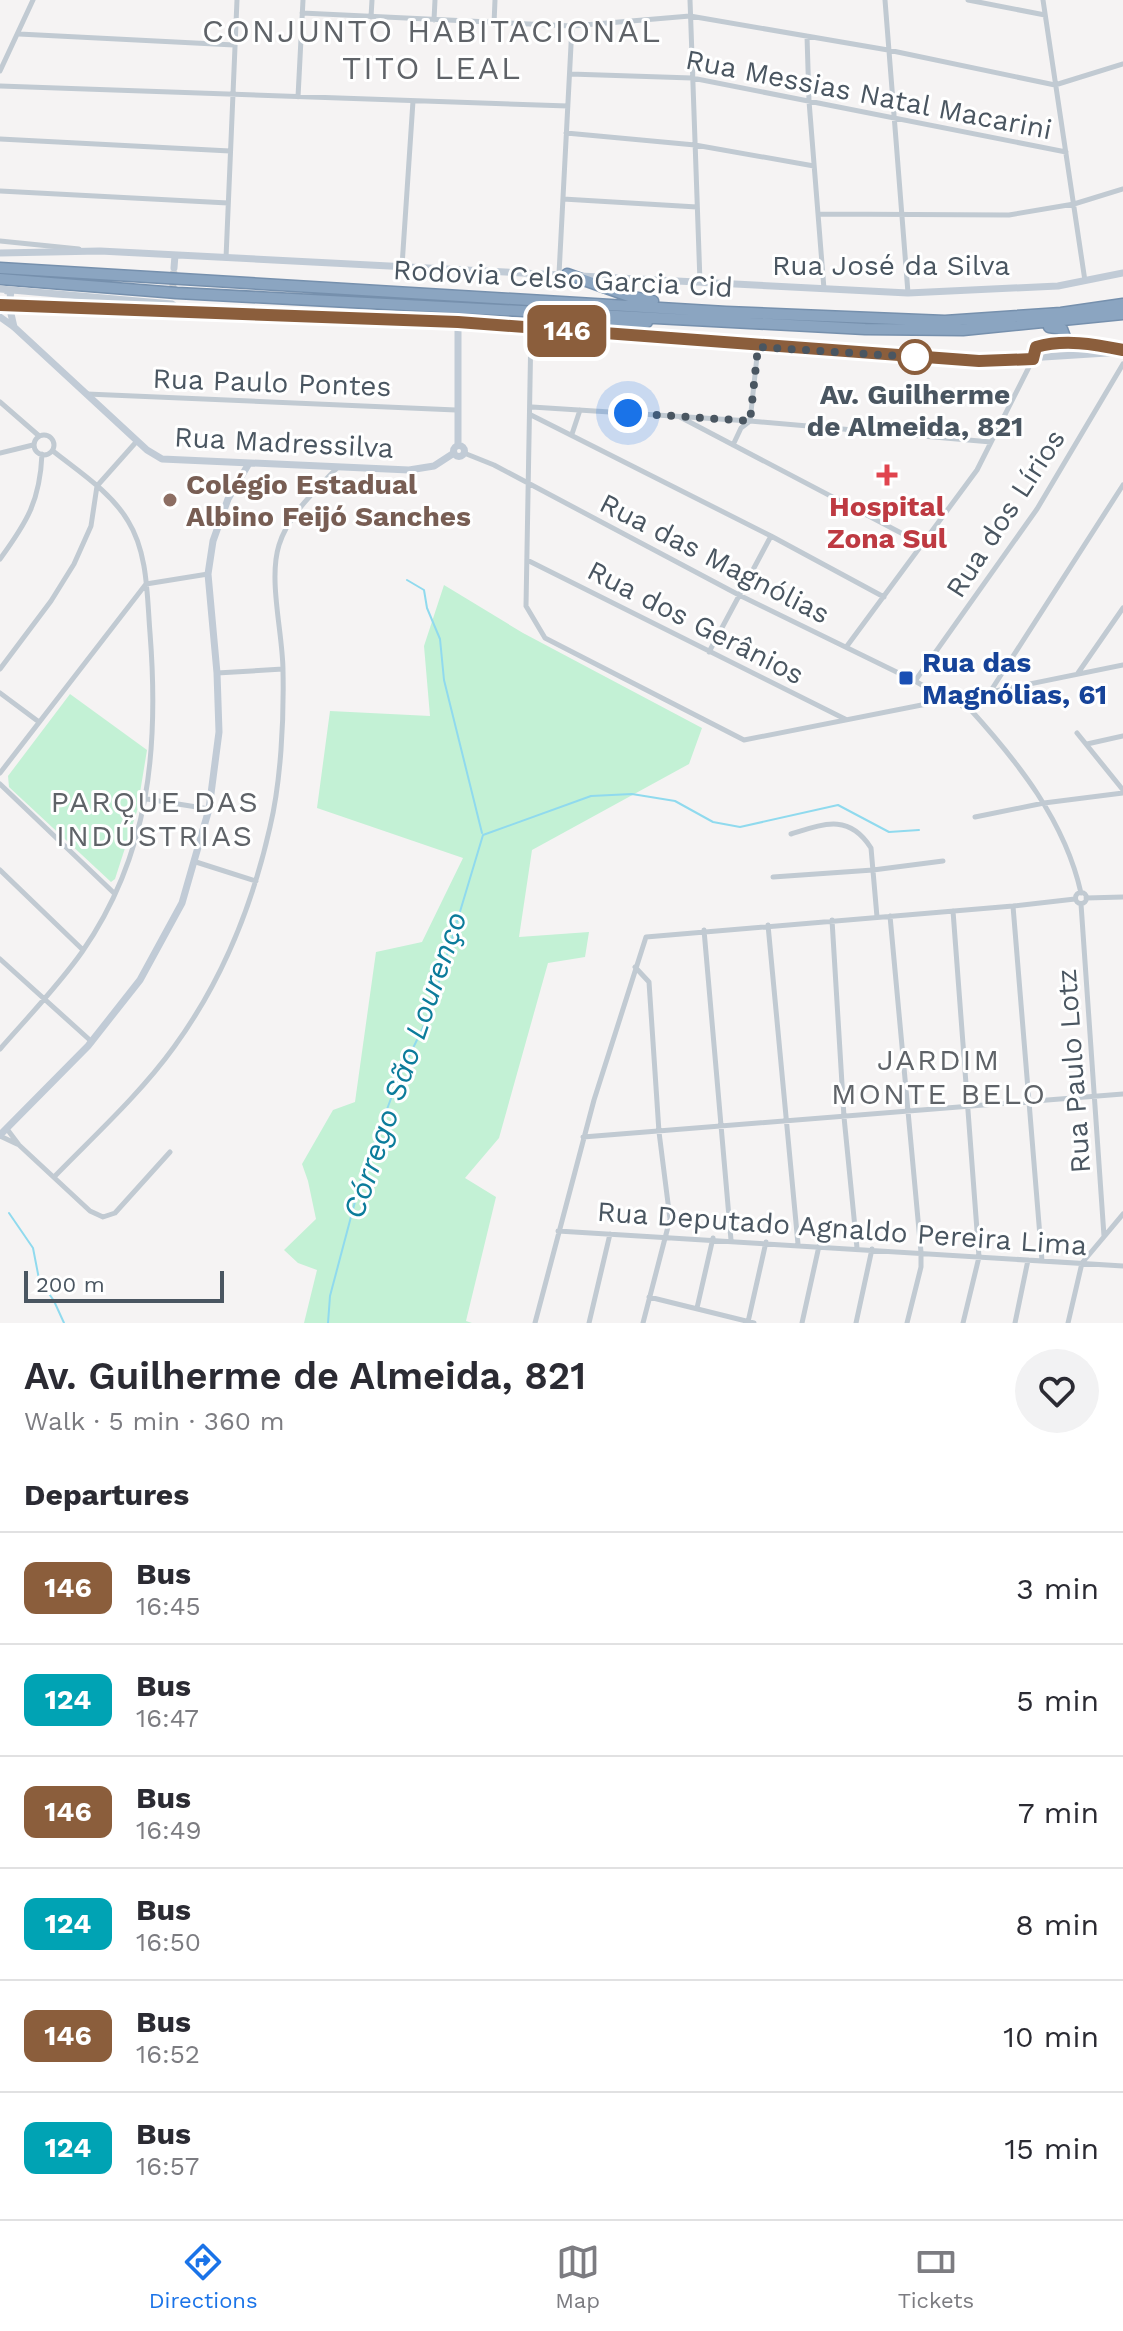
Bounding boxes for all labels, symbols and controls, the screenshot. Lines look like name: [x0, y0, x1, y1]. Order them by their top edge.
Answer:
district label: CONJUNTO HABITACIONAL TITO LEAL: [202, 12, 662, 87]
street label: Rua Messias Natal Macarini: [683, 43, 1055, 146]
street label: Rua José da Silva: [772, 249, 1010, 282]
street label: Rodovia Celso Garcia Cid: [392, 253, 734, 304]
line badge: 146: [521, 305, 613, 357]
text: 146: [543, 314, 591, 347]
marker: Av. Guilherme de Almeida, 821: [898, 340, 932, 374]
street label: Rua Paulo Pontes: [152, 362, 392, 403]
place label: Av. Guilherme de Almeida, 821: [807, 378, 1023, 443]
your location: [608, 393, 648, 433]
street label: Rua Madressilva: [173, 420, 395, 465]
street label: Rua dos Lírios: [939, 423, 1072, 603]
marker: Hospital Zona Sul: [876, 464, 898, 486]
place label: Colégio Estadual Albino Feijó Sanches: [186, 468, 471, 533]
street label: Rua das Magnólias: [594, 486, 835, 631]
place label: Hospital Zona Sul: [827, 490, 948, 555]
marker: Colégio Estadual Albino Feijó Sanches: [161, 491, 179, 509]
street label: Rua dos Gerânios: [582, 554, 810, 691]
place label: Rua das Magnólias, 61: [922, 646, 1107, 711]
marker: Rua das Magnólias, 61: [897, 669, 915, 687]
district label: PARQUE DAS INDÚSTRIAS: [50, 784, 260, 853]
water label: Córrego São Lourenço: [335, 907, 474, 1223]
street label: Rua Paulo Lotz: [1050, 968, 1097, 1174]
district label: JARDIM MONTE BELO: [831, 1042, 1047, 1111]
street label: Rua Deputado Agnaldo Pereira Lima: [596, 1195, 1088, 1262]
scale bar: [24, 1267, 224, 1303]
text: 200 m: [36, 1272, 105, 1297]
button: heart: [1015, 1349, 1099, 1433]
text: Av. Guilherme de Almeida, 821: [24, 1354, 586, 1398]
text: Walk · 5 min · 360 m: [24, 1406, 285, 1436]
text: Departures: [24, 1477, 189, 1512]
text: Bus: [136, 1556, 191, 1591]
text: 146: [44, 1571, 92, 1604]
text: 3 min: [1016, 1571, 1099, 1606]
text: 16:45: [136, 1591, 201, 1621]
text: Bus: [136, 1668, 191, 1703]
text: 124: [45, 1683, 91, 1716]
text: 5 min: [1016, 1683, 1099, 1718]
text: 16:47: [136, 1703, 199, 1733]
text: Bus: [136, 1780, 191, 1815]
text: 146: [44, 1795, 92, 1828]
text: 7 min: [1018, 1795, 1099, 1830]
text: 16:49: [136, 1815, 202, 1845]
text: Bus: [136, 1892, 191, 1927]
text: 124: [45, 1907, 91, 1940]
text: 8 min: [1015, 1907, 1099, 1942]
text: 16:50: [136, 1927, 201, 1957]
text: Bus: [136, 2004, 191, 2039]
text: 146: [44, 2019, 92, 2052]
text: 10 min: [1003, 2019, 1099, 2054]
text: 16:52: [136, 2039, 200, 2069]
text: Bus: [136, 2116, 191, 2151]
text: 124: [45, 2131, 91, 2164]
text: 15 min: [1004, 2131, 1099, 2166]
text: 16:57: [136, 2151, 199, 2181]
tab: Directions: [149, 2240, 258, 2313]
tab: Map: [555, 2240, 600, 2313]
tab: Tickets: [898, 2240, 974, 2313]

